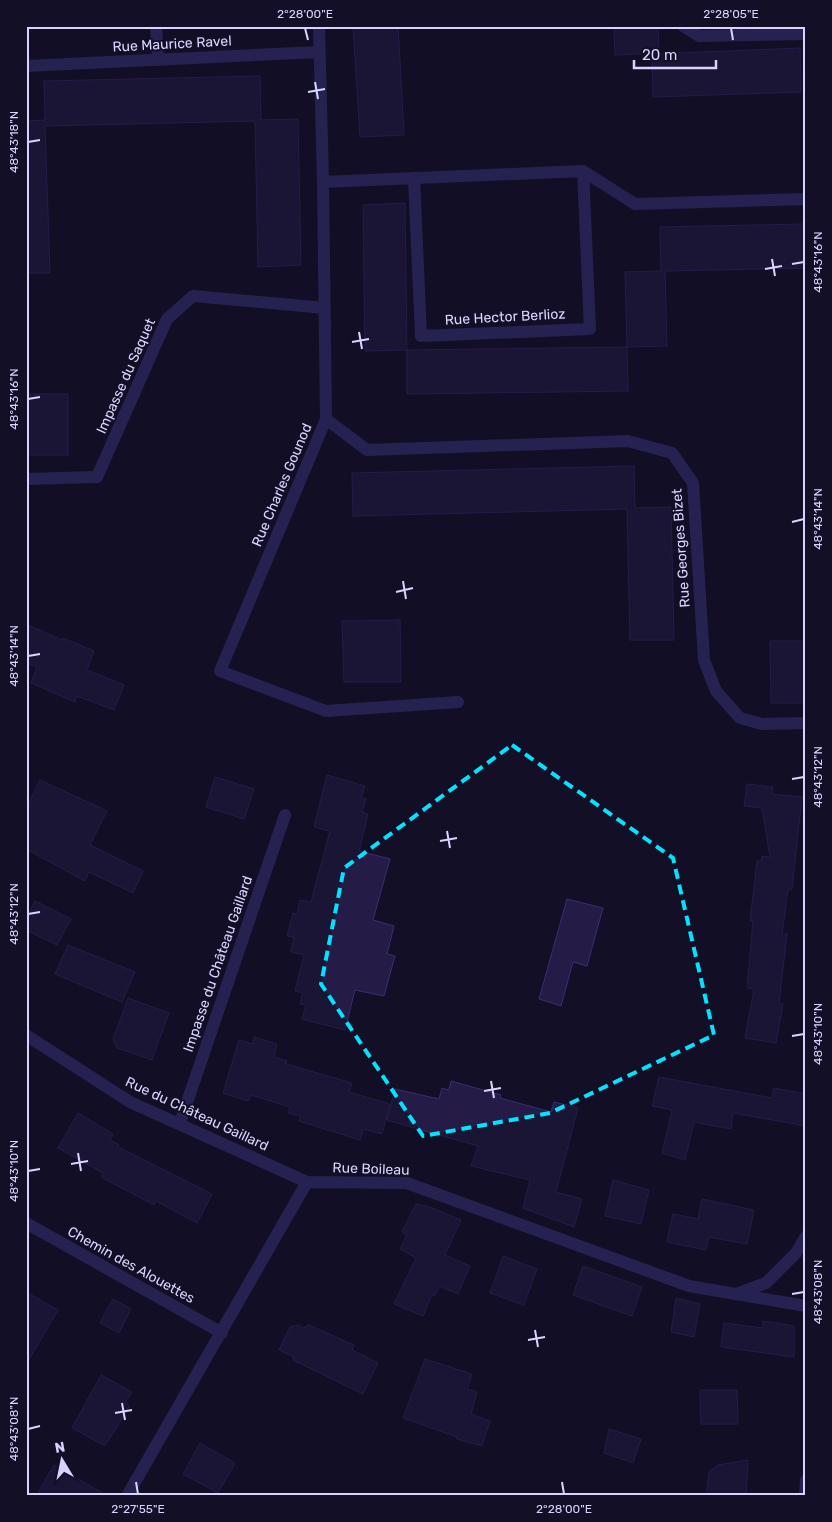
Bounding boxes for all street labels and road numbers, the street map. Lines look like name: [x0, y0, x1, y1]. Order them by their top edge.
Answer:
street label: Rue Maurice Ravel: [112, 32, 232, 56]
street label: Rue Hector Berlioz: [444, 305, 566, 329]
street label: Impasse du Saquet: [93, 315, 159, 436]
street label: Rue Charles Gounod: [248, 421, 316, 549]
street label: Rue Georges Bizet: [668, 487, 694, 608]
street label: Impasse du Château Gaillard: [180, 874, 256, 1054]
street label: Rue du Château Gaillard: [123, 1073, 271, 1155]
street label: Rue Boileau: [332, 1159, 410, 1179]
street label: Chemin des Alouettes: [64, 1223, 198, 1307]

